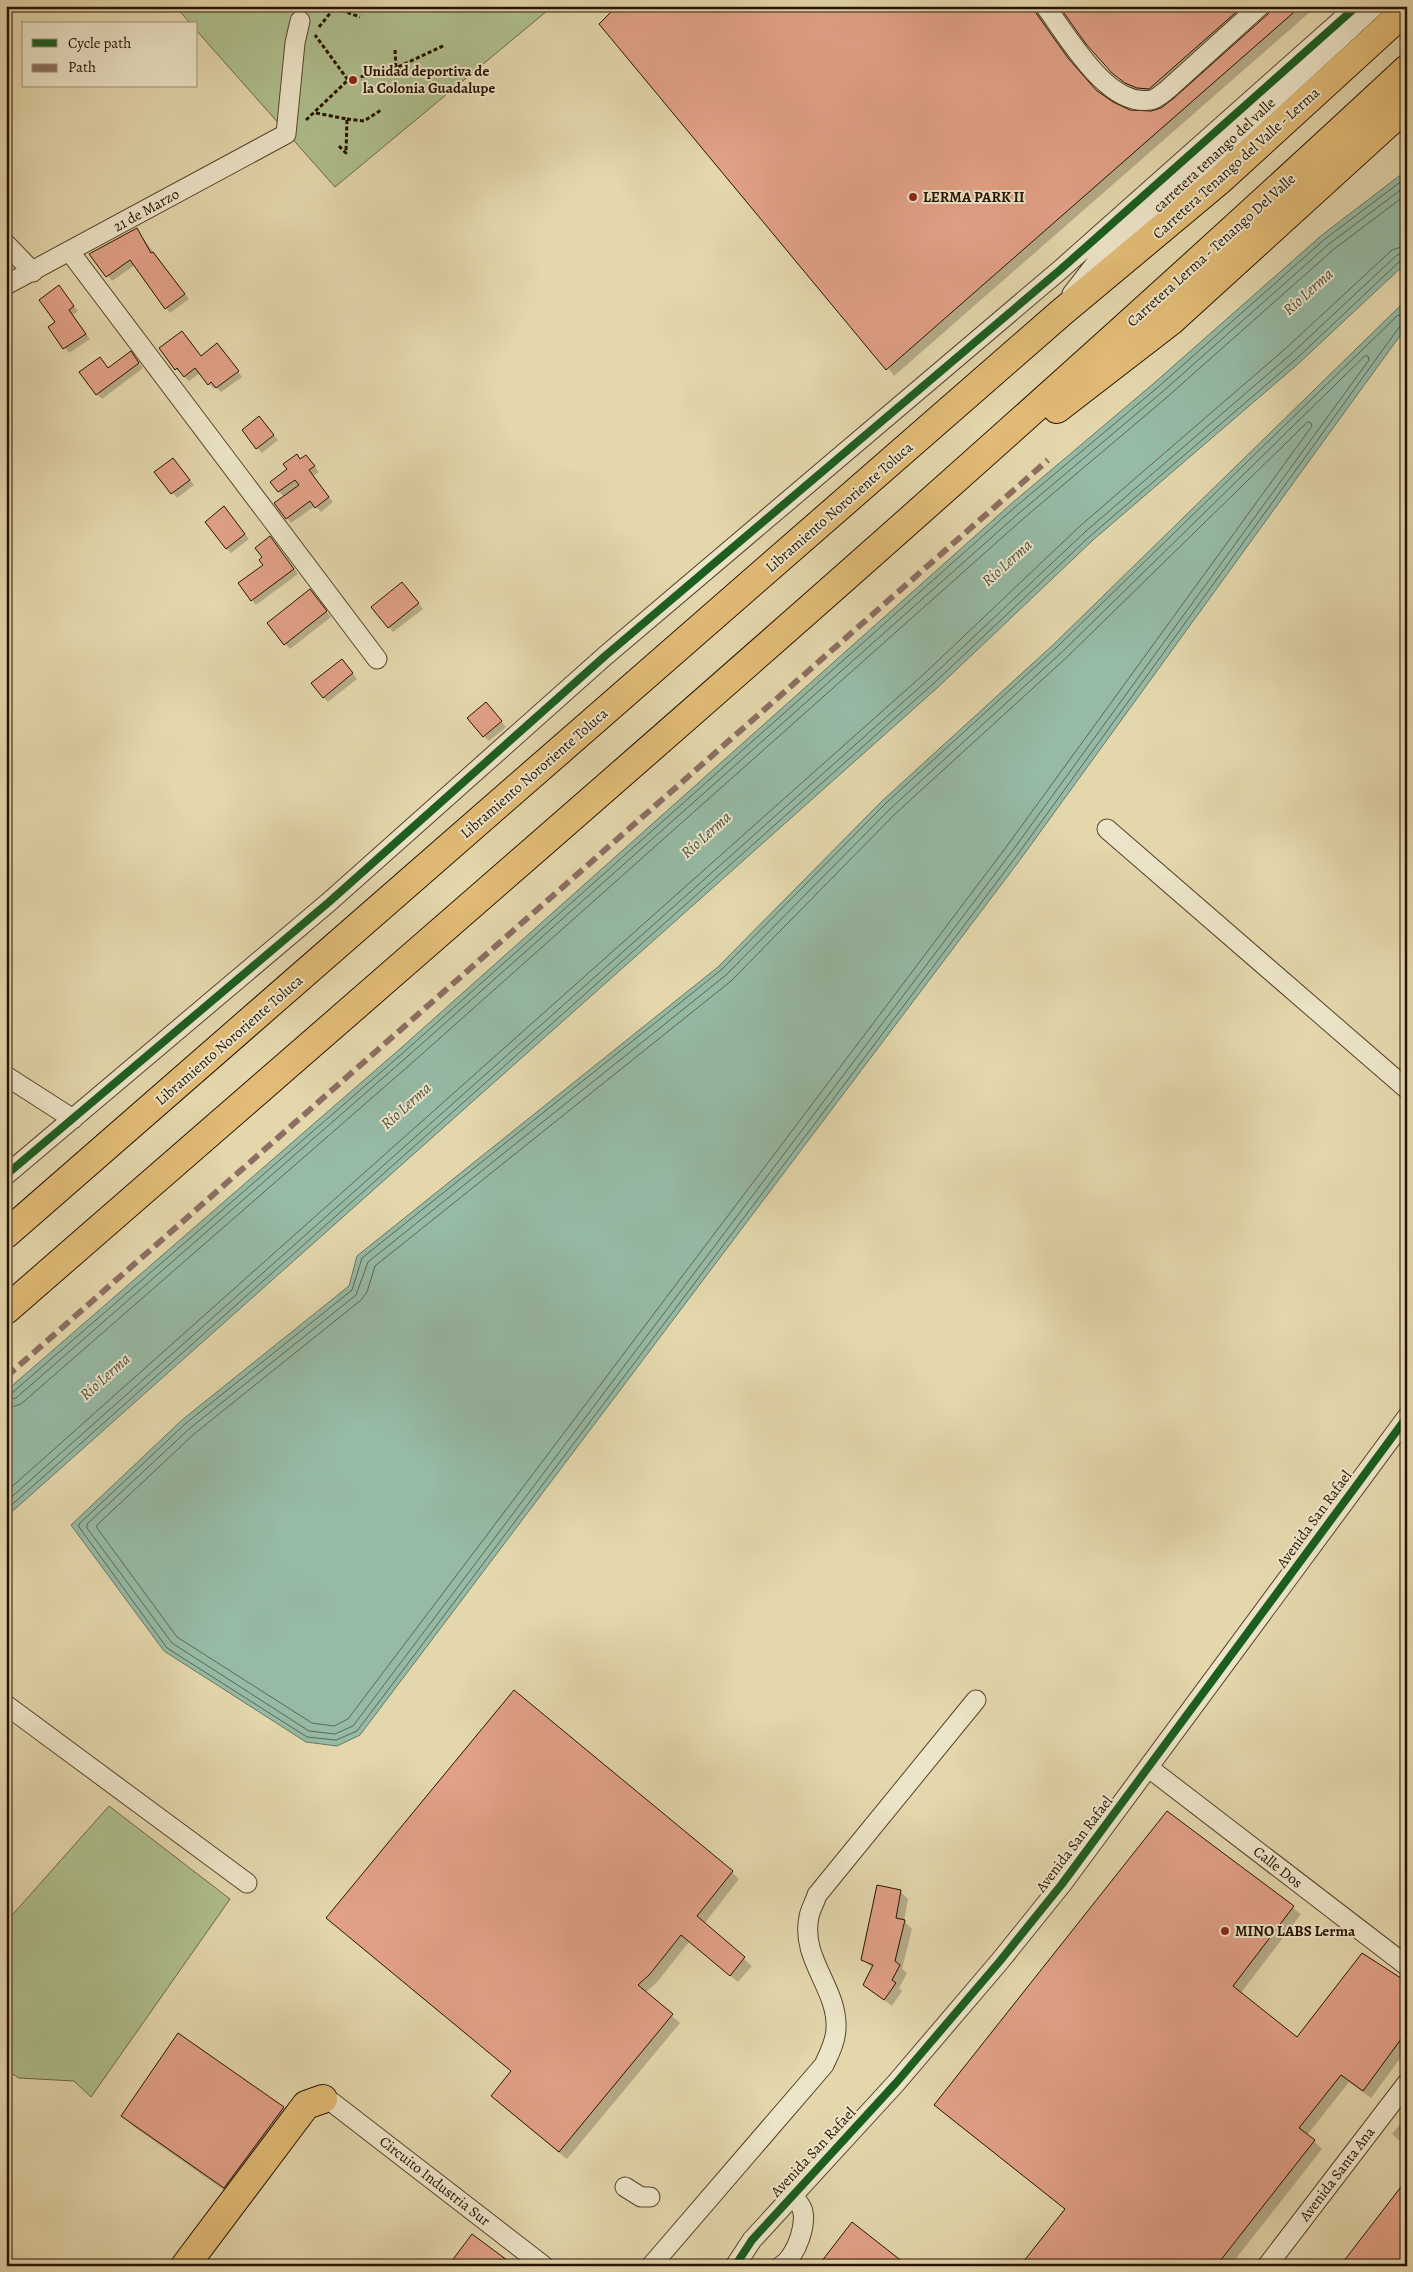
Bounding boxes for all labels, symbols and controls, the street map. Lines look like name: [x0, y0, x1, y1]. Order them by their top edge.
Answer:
legend: [22, 22, 198, 88]
text: Cycle path: [68, 33, 131, 53]
text: Path: [68, 57, 96, 77]
place label: Unidad deportiva de la Colonia Guadalupe: [363, 61, 495, 98]
marker: Unidad deportiva de la Colonia Guadalupe: [347, 74, 359, 86]
street label: Carretera Tenango del Valle - Lerma: [1148, 83, 1324, 243]
street label: carretera tenango del valle: [1149, 93, 1280, 217]
street label: Carretera Lerma - Tenango Del Valle: [1122, 169, 1300, 331]
street label: 21 de Marzo: [109, 184, 183, 236]
place label: LERMA PARK II: [923, 187, 1024, 207]
marker: LERMA PARK II: [907, 191, 919, 203]
water label: Río Lerma: [1278, 263, 1338, 321]
street label: Libramiento Nororiente Toluca: [761, 437, 917, 577]
water label: Río Lerma: [977, 534, 1037, 592]
street label: Libramiento Nororiente Toluca: [456, 703, 612, 843]
water label: Río Lerma: [676, 806, 736, 864]
street label: Libramiento Nororiente Toluca: [151, 970, 307, 1110]
water label: Río Lerma: [376, 1077, 436, 1135]
water label: Río Lerma: [75, 1348, 135, 1406]
street label: Avenida San Rafael: [1271, 1466, 1356, 1573]
street label: Avenida San Rafael: [1031, 1791, 1117, 1897]
street label: Calle Dos: [1249, 1841, 1307, 1893]
place label: MINO LABS Lerma: [1235, 1921, 1356, 1941]
marker: MINO LABS Lerma: [1219, 1925, 1231, 1937]
street label: Avenida San Rafael: [765, 2103, 860, 2202]
street label: Avenida Santa Ana: [1294, 2123, 1379, 2226]
street label: Circuito Industria Sur: [375, 2131, 495, 2231]

